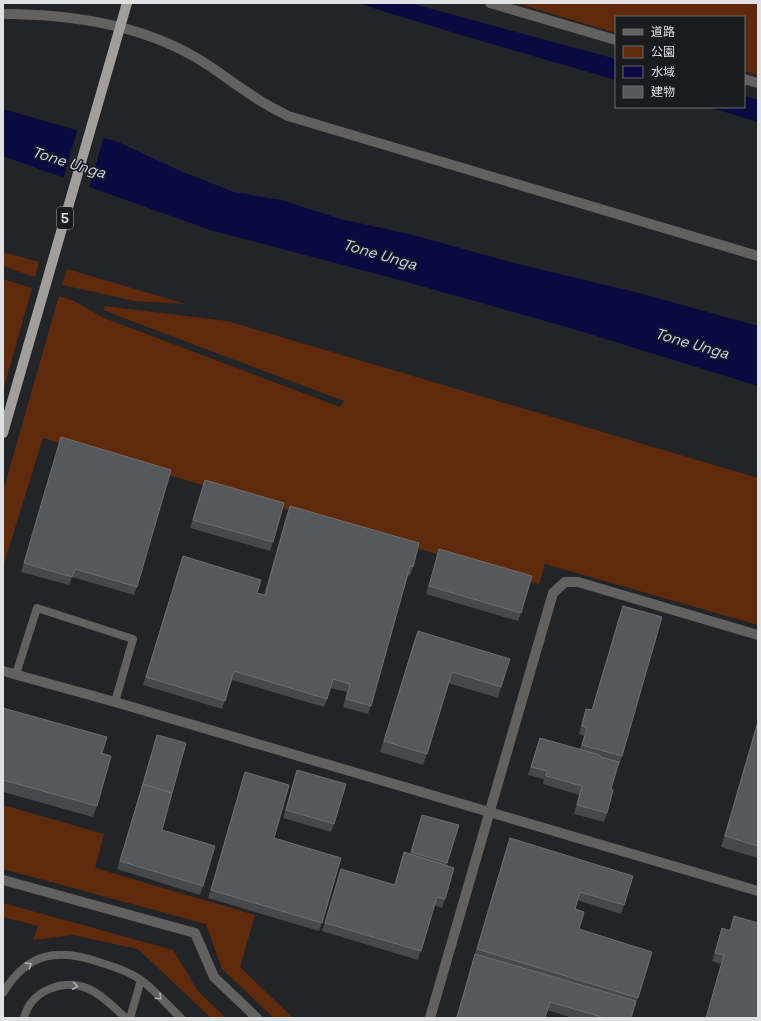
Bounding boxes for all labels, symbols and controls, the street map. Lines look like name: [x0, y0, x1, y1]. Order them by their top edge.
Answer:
legend: [615, 16, 745, 108]
text: 道路: [651, 24, 675, 40]
text: 公園: [651, 44, 675, 60]
text: 水域: [651, 64, 675, 80]
text: 建物: [651, 84, 675, 100]
water label: Tone Unga: [30, 142, 108, 182]
road number: 5: [57, 207, 73, 229]
water label: Tone Unga: [341, 234, 419, 274]
water label: Tone Unga: [653, 323, 731, 363]
one-way arrow: [25, 962, 32, 970]
one-way arrow: [72, 981, 79, 990]
one-way arrow: [154, 992, 162, 1000]

